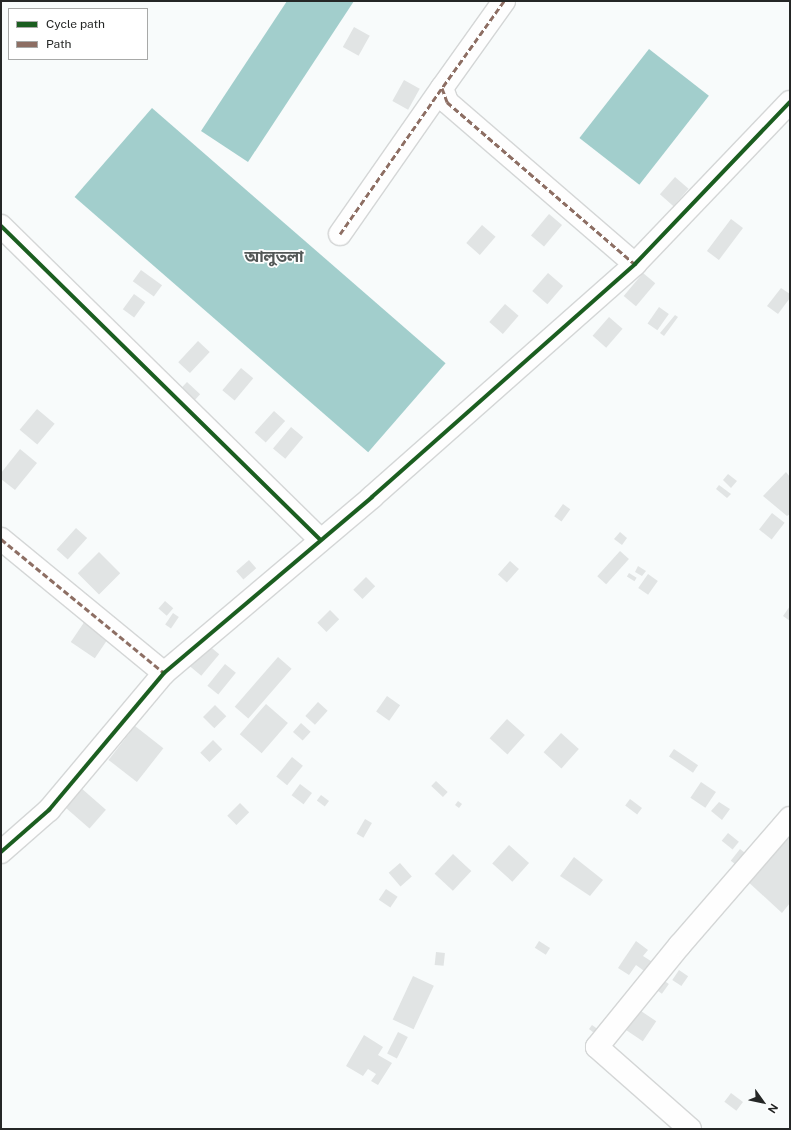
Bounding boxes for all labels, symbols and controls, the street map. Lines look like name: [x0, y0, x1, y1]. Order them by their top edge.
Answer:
legend: [8, 8, 148, 60]
text: Cycle path: [46, 17, 105, 31]
text: Path: [46, 37, 72, 51]
district label: আলুতলা: [244, 247, 304, 267]
north arrow: [743, 1082, 783, 1122]
text: N: [766, 1102, 780, 1115]

